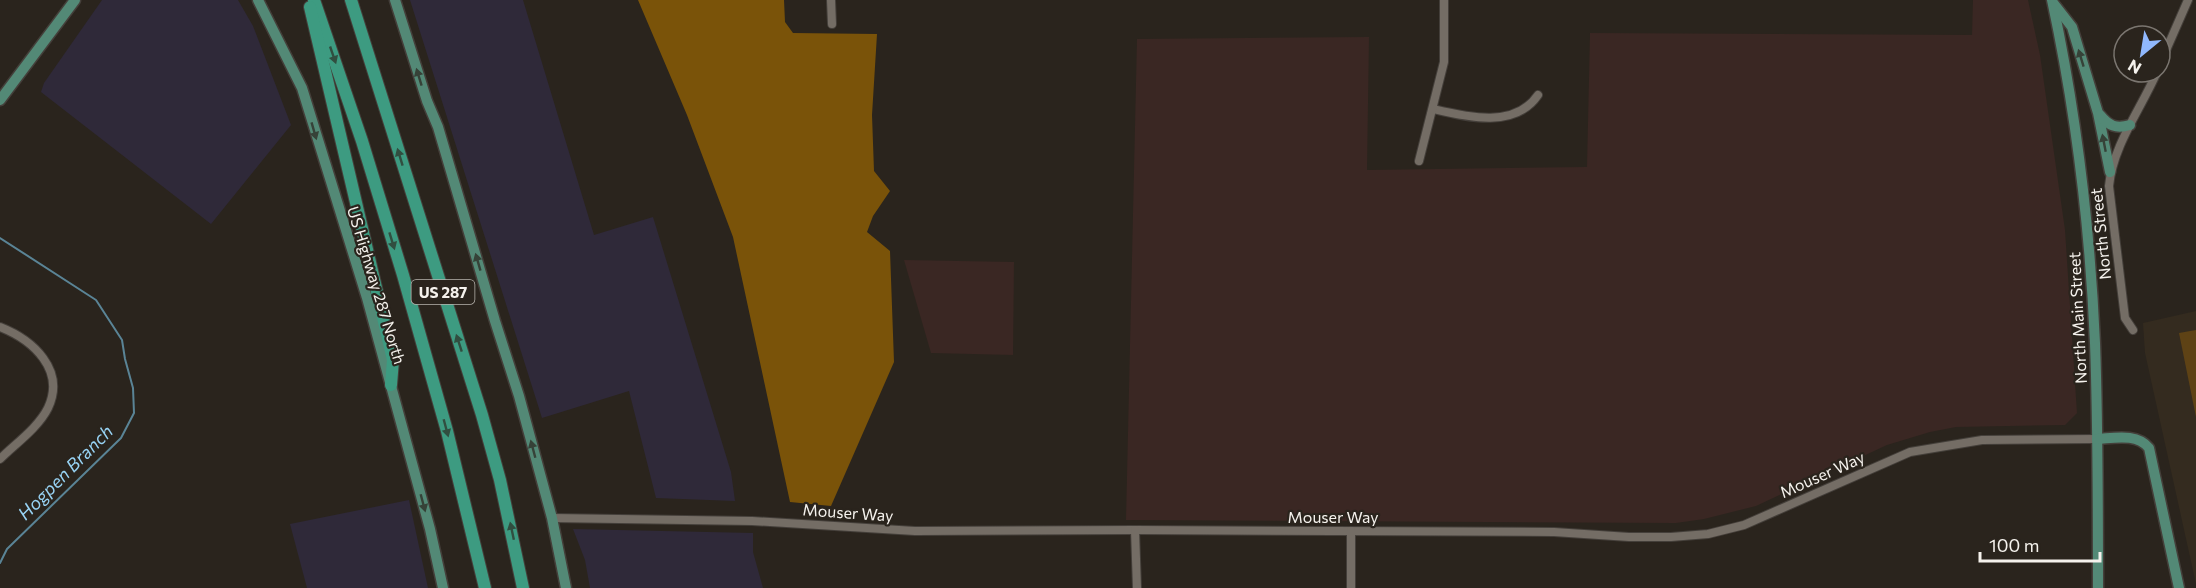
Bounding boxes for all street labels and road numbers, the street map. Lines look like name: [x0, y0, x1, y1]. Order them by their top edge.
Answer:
street label: North Street: [2086, 187, 2114, 281]
street label: US Highway 287 North: [344, 204, 410, 366]
street label: North Main Street: [2064, 251, 2090, 384]
road number: US 287: [412, 280, 474, 304]
street label: Mouser Way: [1777, 447, 1867, 501]
street label: Mouser Way: [802, 499, 894, 525]
street label: Mouser Way: [1288, 507, 1378, 526]

